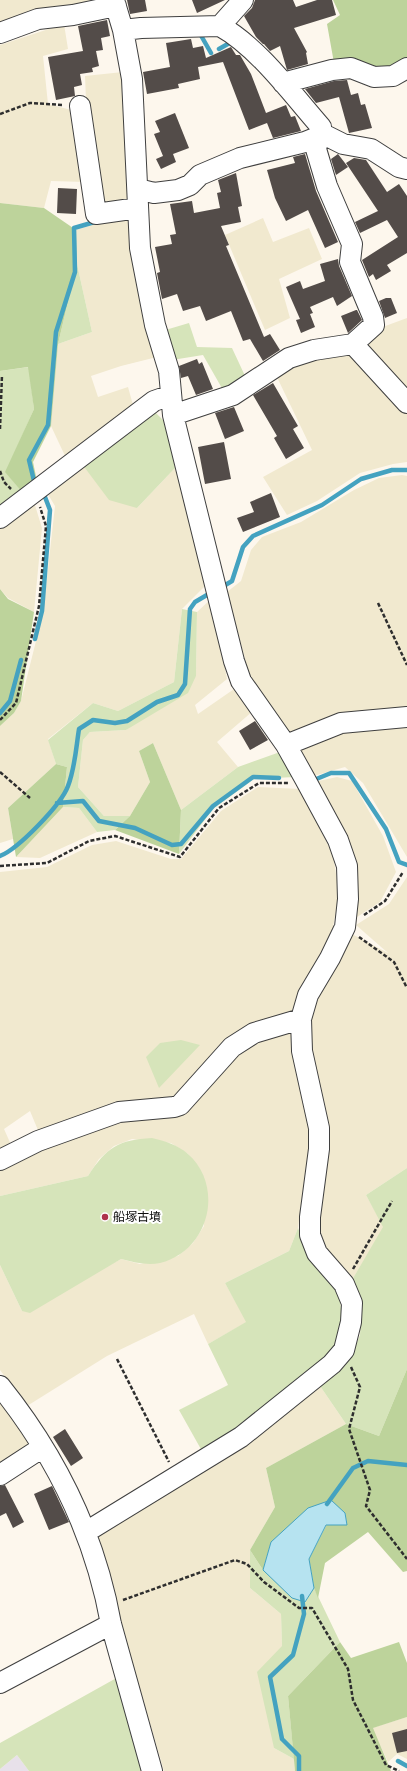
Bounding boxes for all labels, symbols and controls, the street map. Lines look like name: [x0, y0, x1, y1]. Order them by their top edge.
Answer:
place label: 船塚古墳: [113, 1210, 161, 1224]
marker: 船塚古墳: [100, 1212, 110, 1222]

